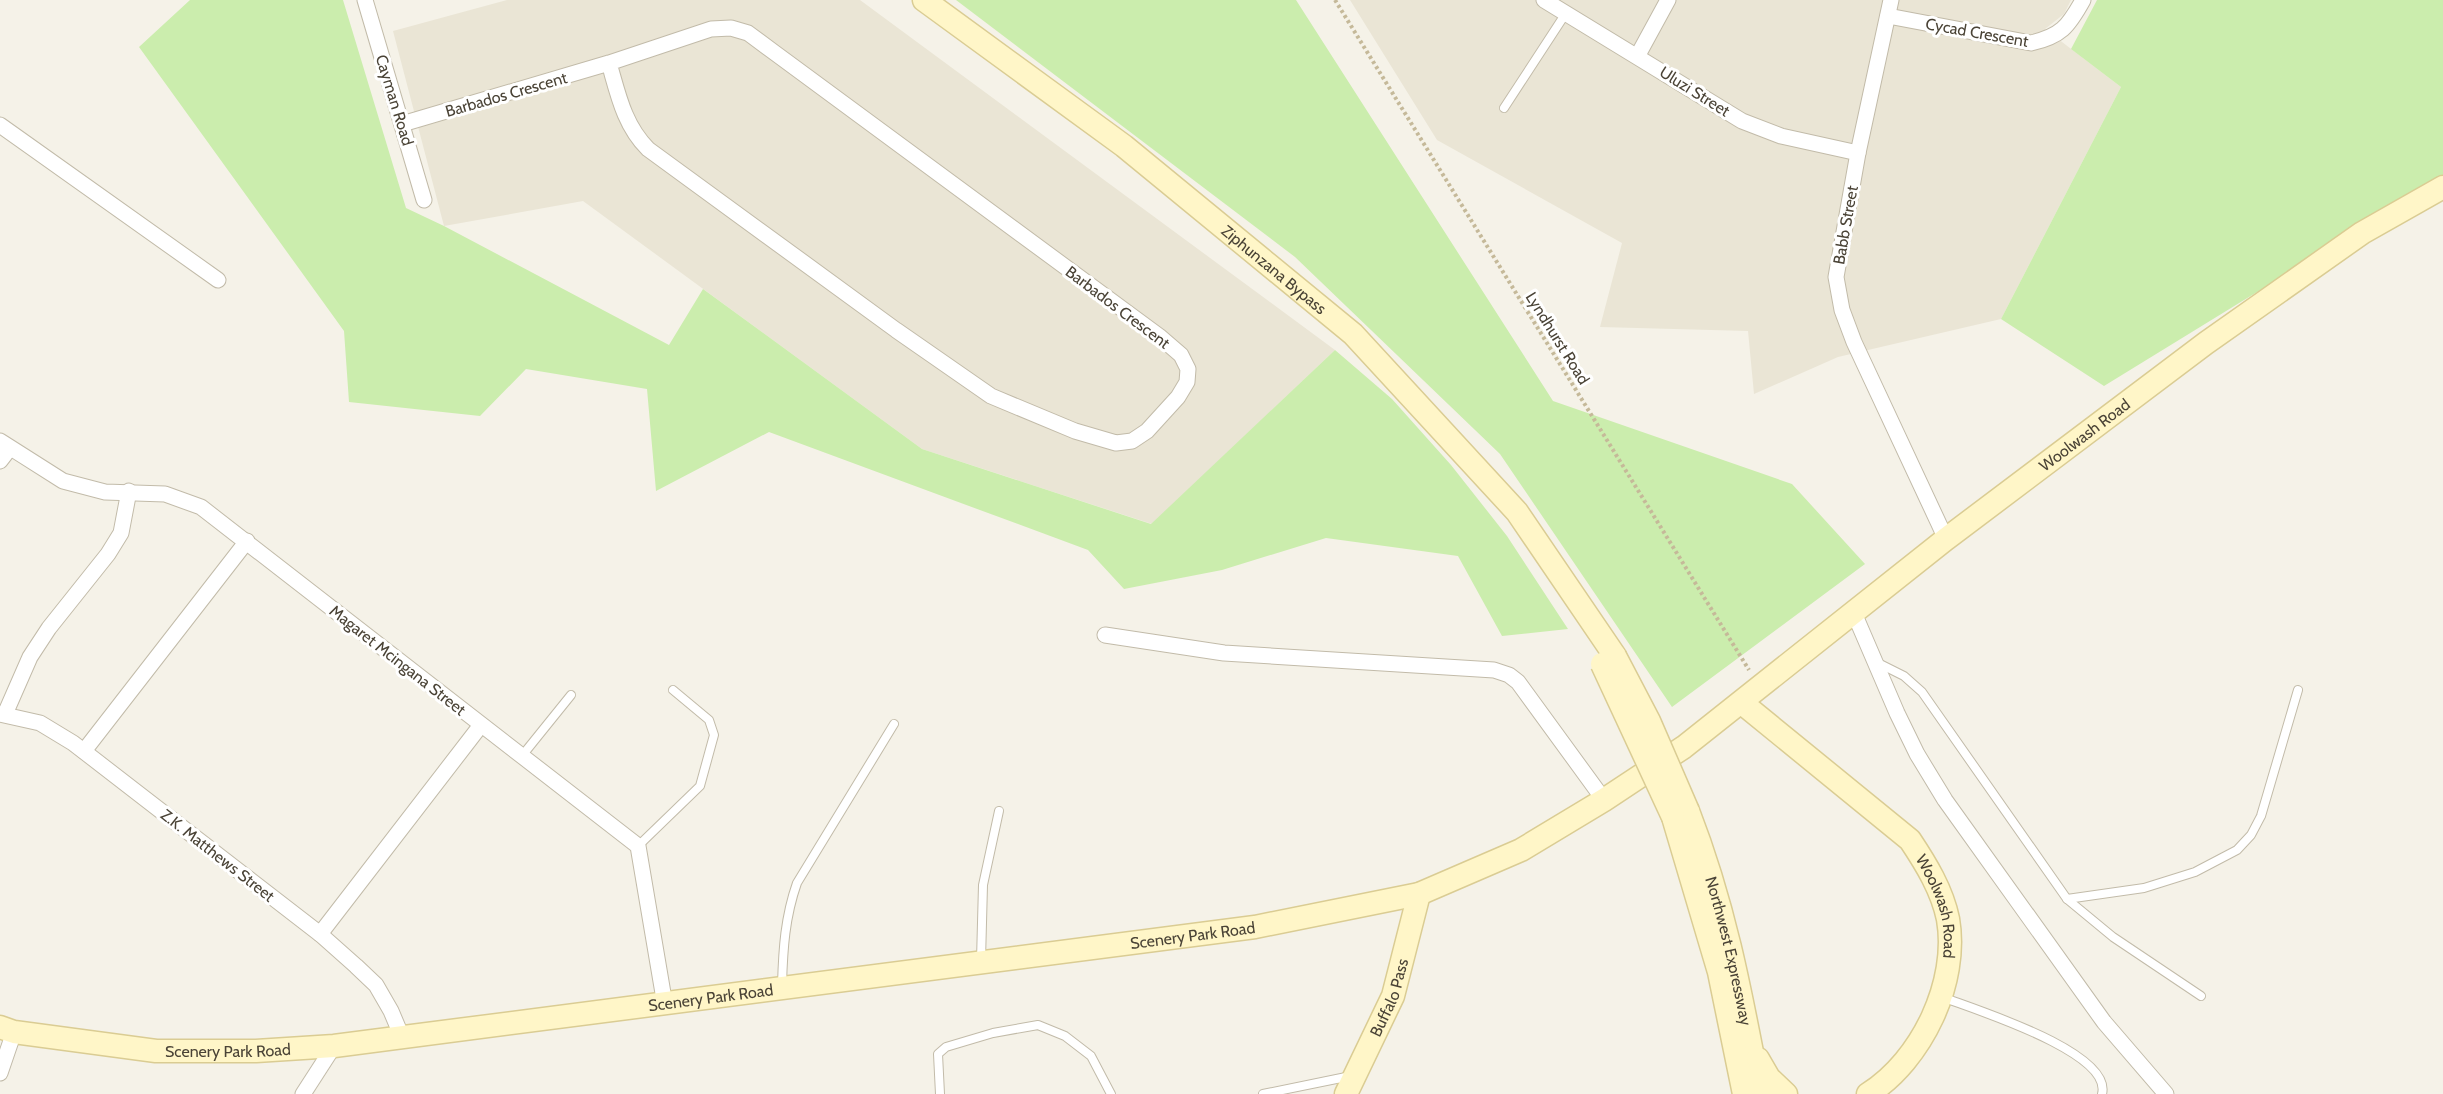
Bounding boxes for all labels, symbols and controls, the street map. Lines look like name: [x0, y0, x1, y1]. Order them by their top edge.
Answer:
street label: Cycad Crescent: [1924, 14, 2030, 51]
street label: Cayman Road: [372, 52, 417, 148]
street label: Uluzi Street: [1656, 62, 1734, 121]
street label: Barbados Crescent: [443, 68, 570, 121]
street label: Babb Street: [1829, 184, 1862, 266]
street label: Ziphunzana Bypass: [1218, 221, 1330, 318]
street label: Barbados Crescent: [1062, 262, 1174, 353]
street label: Lyndhurst Road: [1522, 289, 1593, 388]
street label: Woolwash Road: [2036, 395, 2134, 475]
street label: Magaret Mcingana Street: [326, 601, 470, 720]
street label: Z.K. Matthews Street: [157, 805, 279, 906]
street label: Woolwash Road: [1912, 851, 1959, 959]
street label: Northwest Expressway: [1701, 874, 1756, 1027]
street label: Scenery Park Road: [1129, 918, 1256, 953]
street label: Buffalo Pass: [1366, 956, 1412, 1040]
street label: Scenery Park Road: [647, 980, 774, 1015]
street label: Scenery Park Road: [165, 1040, 291, 1061]

